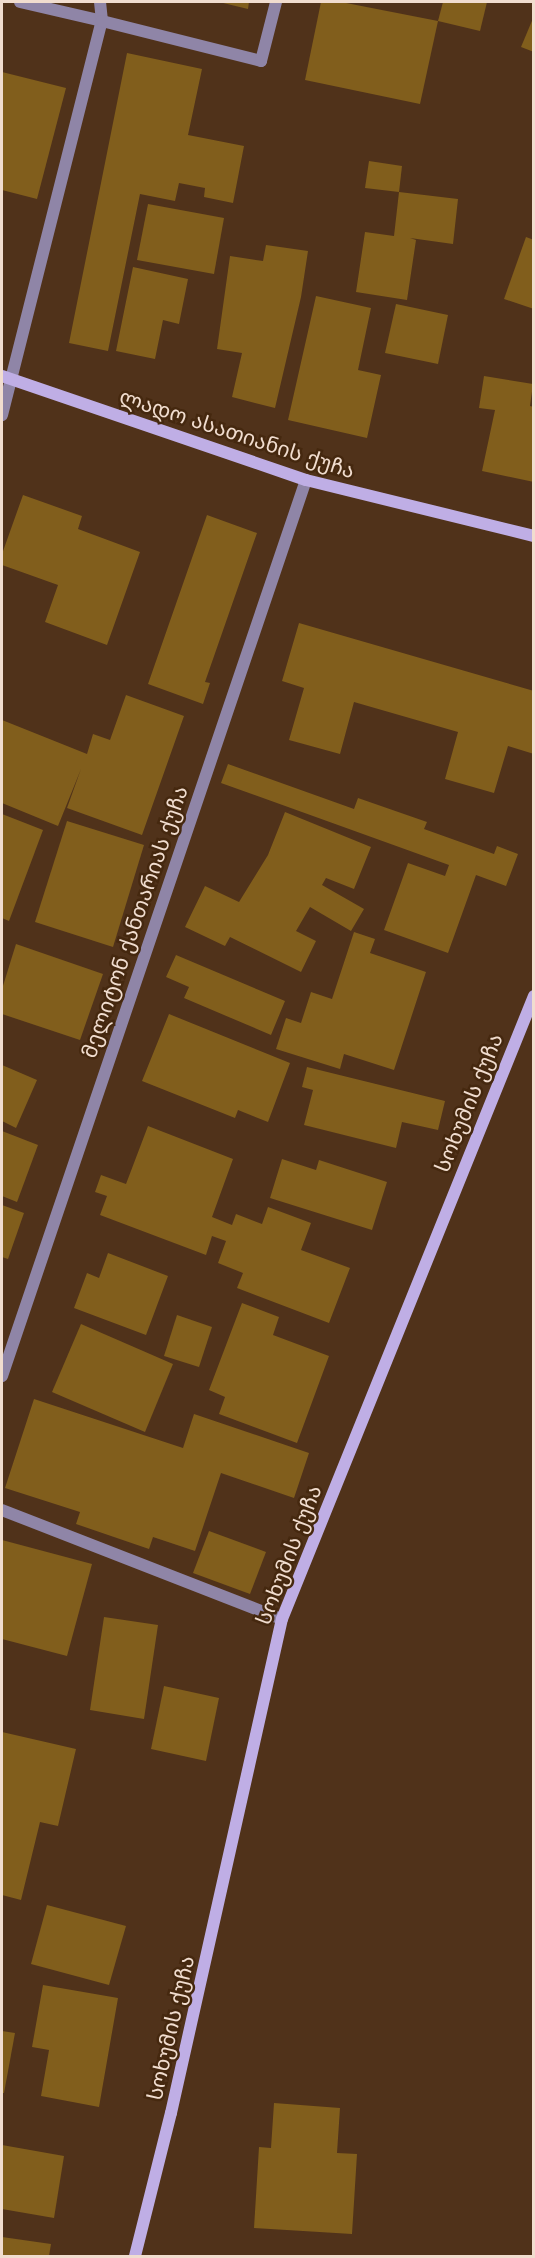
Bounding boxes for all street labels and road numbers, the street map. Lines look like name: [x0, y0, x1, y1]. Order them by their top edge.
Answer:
street label: ლადო ასათიანის ქუჩა: [116, 384, 358, 484]
street label: მელიტონ ქანთარიას ქუჩა: [77, 783, 193, 1061]
street label: სოხუმის ქუჩა: [430, 1030, 508, 1176]
street label: სოხუმის ქუჩა: [251, 1482, 327, 1628]
street label: სოხუმის ქუჩა: [142, 1953, 200, 2103]

